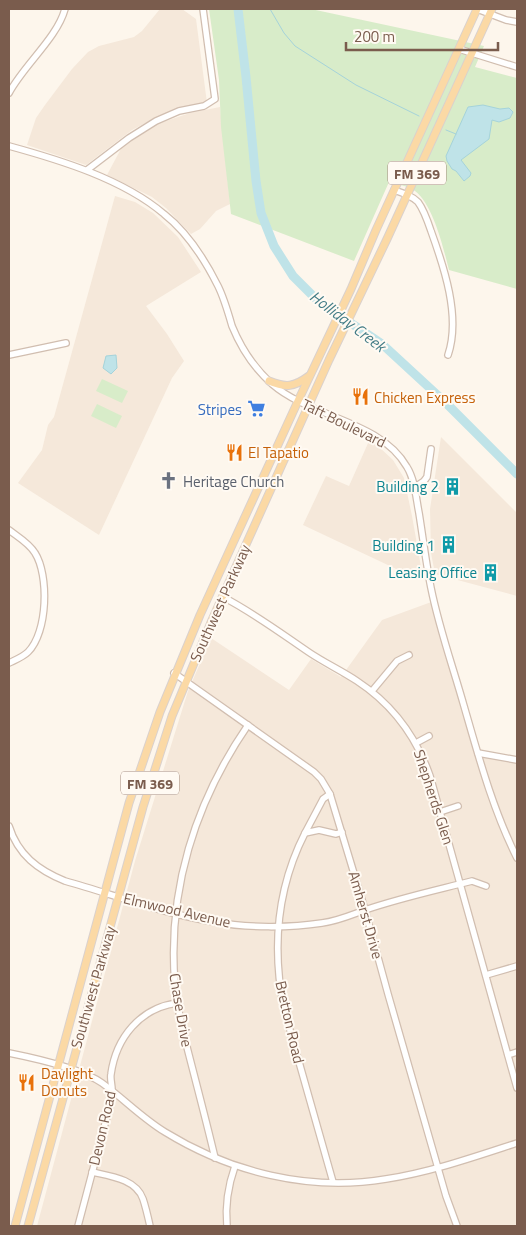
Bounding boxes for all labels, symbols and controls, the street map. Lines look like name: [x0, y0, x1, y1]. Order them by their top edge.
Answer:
scale bar: [346, 20, 498, 52]
text: 200 m: [354, 25, 395, 48]
road number: FM 369: [388, 162, 446, 184]
water label: Holliday Creek: [305, 284, 392, 359]
place label: Chicken Express: [374, 386, 476, 409]
restaurant icon: Chicken Express: [350, 387, 370, 407]
street label: Taft Boulevard: [298, 393, 390, 453]
place label: Stripes: [198, 398, 242, 421]
supermarket icon: Stripes: [246, 399, 266, 419]
place label: El Tapatio: [248, 441, 309, 464]
restaurant icon: El Tapatio: [224, 442, 244, 462]
place label: Heritage Church: [183, 470, 284, 493]
church icon: Heritage Church: [159, 471, 179, 491]
place label: Building 2: [376, 475, 439, 498]
building icon: Building 2: [443, 476, 463, 496]
place label: Building 1: [372, 534, 435, 557]
building icon: Building 1: [439, 535, 459, 555]
street label: Southwest Parkway: [184, 541, 256, 665]
place label: Leasing Office: [388, 561, 477, 584]
building icon: Leasing Office: [481, 562, 501, 582]
street label: Shepherds Glen: [408, 746, 460, 848]
road number: FM 369: [121, 771, 179, 794]
street label: Amherst Drive: [342, 868, 390, 962]
street label: Elmwood Avenue: [121, 886, 233, 934]
street label: Southwest Parkway: [65, 923, 121, 1051]
street label: Chase Drive: [163, 971, 199, 1049]
street label: Bretton Road: [269, 978, 311, 1066]
place label: Daylight Donuts: [41, 1062, 94, 1102]
restaurant icon: Daylight Donuts: [17, 1072, 37, 1092]
street label: Devon Road: [82, 1088, 122, 1168]

